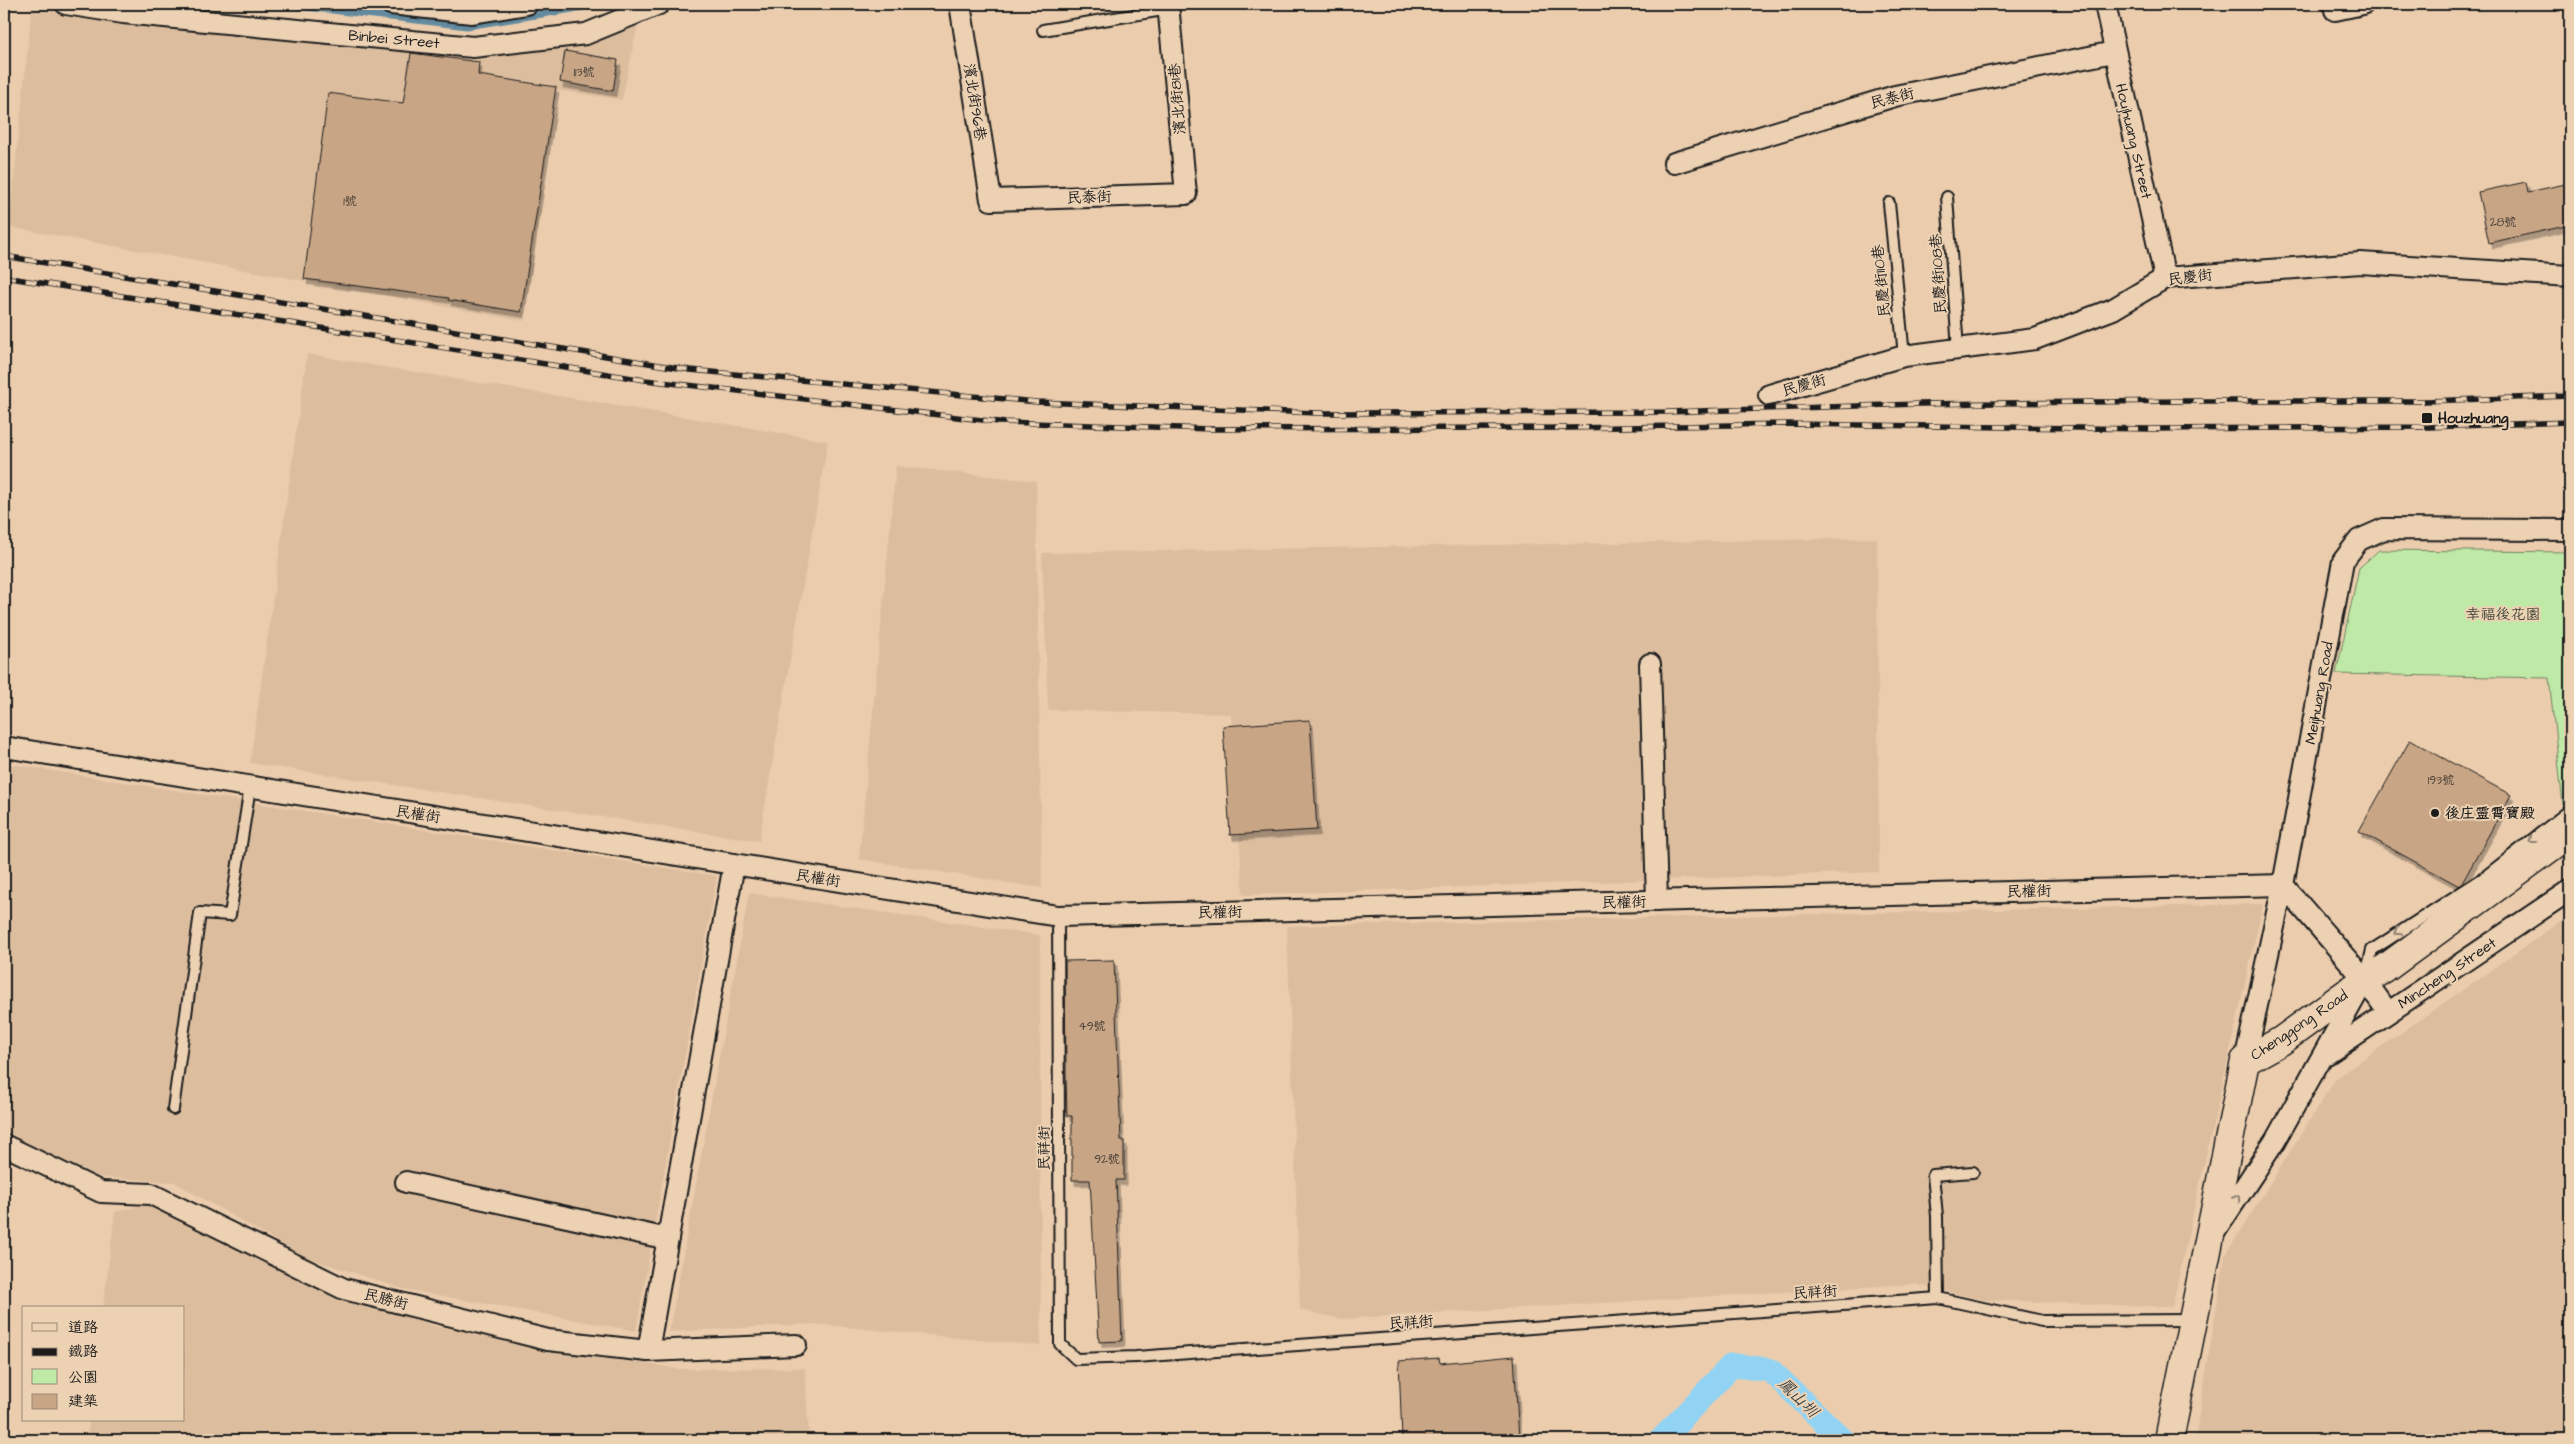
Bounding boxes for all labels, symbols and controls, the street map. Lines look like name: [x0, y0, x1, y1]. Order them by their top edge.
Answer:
street label: Binbei Street: [347, 25, 440, 54]
street label: 濱北街96巷: [958, 62, 991, 142]
street label: 濱北街81巷: [1164, 62, 1191, 136]
house number: 113號: [573, 64, 595, 81]
street label: Houjhuang Street: [2109, 81, 2157, 201]
street label: 民泰街: [1868, 83, 1917, 114]
street label: 民泰街: [1066, 186, 1112, 209]
house number: 1號: [343, 193, 357, 210]
house number: 28號: [2490, 214, 2516, 231]
street label: 民慶街108巷: [1925, 233, 1952, 315]
street label: 民慶街110巷: [1867, 243, 1896, 319]
street label: 民慶街: [2166, 264, 2214, 291]
street label: 民慶街: [1780, 369, 1829, 402]
place label: Houzhuang: [2438, 408, 2509, 431]
marker: Houzhuang: [2420, 411, 2434, 425]
park label: 幸福後花園: [2465, 604, 2541, 625]
street label: Meijhuang Road: [2300, 640, 2340, 746]
house number: 193號: [2428, 772, 2454, 789]
street label: 民權街: [394, 801, 442, 828]
place label: 後庄靈霄寶殿: [2445, 803, 2535, 824]
marker: 後庄靈霄寶殿: [2429, 807, 2441, 819]
one-way arrow: [2528, 834, 2538, 843]
street label: 民權街: [794, 865, 842, 892]
street label: 民權街: [2006, 881, 2052, 902]
street label: 民權街: [1601, 892, 1647, 913]
street label: 民權街: [1197, 902, 1243, 923]
one-way arrow: [2394, 926, 2404, 935]
street label: Mincheng Street: [2394, 933, 2501, 1015]
street label: Chenggong Road: [2246, 985, 2353, 1067]
house number: 49號: [1078, 1018, 1106, 1035]
street label: 民祥街: [1034, 1125, 1055, 1171]
house number: 92號: [1094, 1151, 1120, 1168]
one-way arrow: [2231, 1195, 2240, 1204]
street label: 民祥街: [1792, 1280, 1838, 1305]
street label: 民勝街: [361, 1284, 410, 1315]
legend: [22, 1306, 185, 1422]
street label: 民祥街: [1388, 1310, 1434, 1335]
text: 道路: [68, 1317, 98, 1338]
text: 鐵路: [68, 1341, 98, 1362]
text: 公園: [68, 1367, 98, 1388]
water label: 鳳山圳: [1773, 1372, 1825, 1424]
text: 建築: [68, 1391, 98, 1412]

